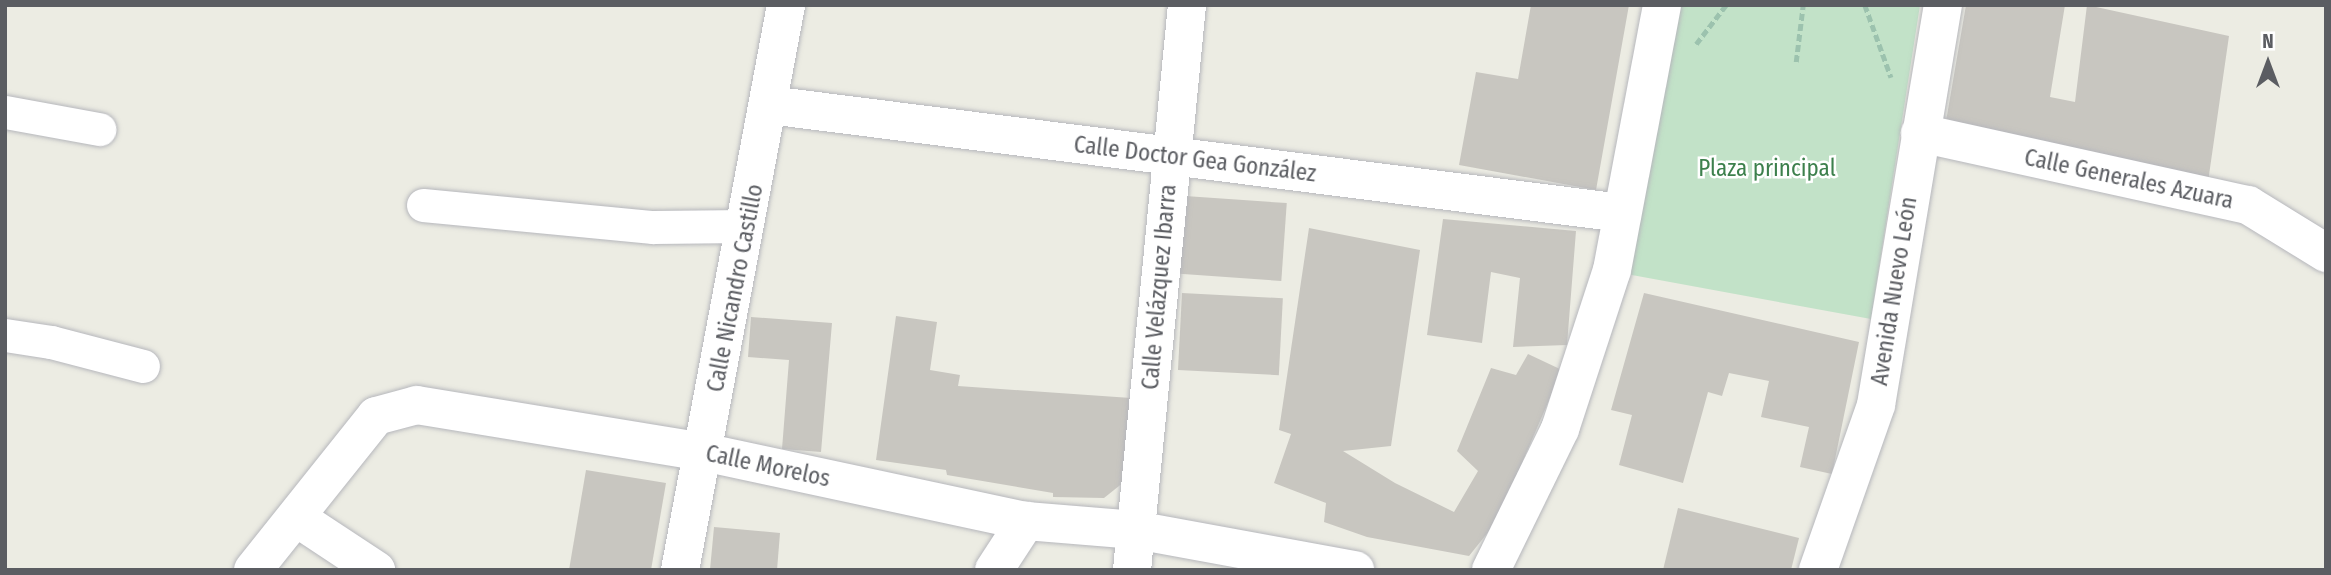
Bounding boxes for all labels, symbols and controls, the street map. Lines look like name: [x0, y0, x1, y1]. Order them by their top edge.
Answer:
north arrow: [2233, 28, 2303, 98]
text: N: [2262, 30, 2274, 53]
street label: Calle Doctor Gea González: [1072, 130, 1318, 188]
street label: Calle Generales Azuara: [2022, 143, 2236, 215]
park label: Plaza principal: [1698, 154, 1836, 182]
street label: Calle Nicandro Castillo: [701, 182, 769, 394]
street label: Calle Velázquez Ibarra: [1136, 183, 1182, 391]
street label: Avenida Nuevo León: [1865, 195, 1923, 387]
street label: Calle Morelos: [703, 439, 833, 493]

